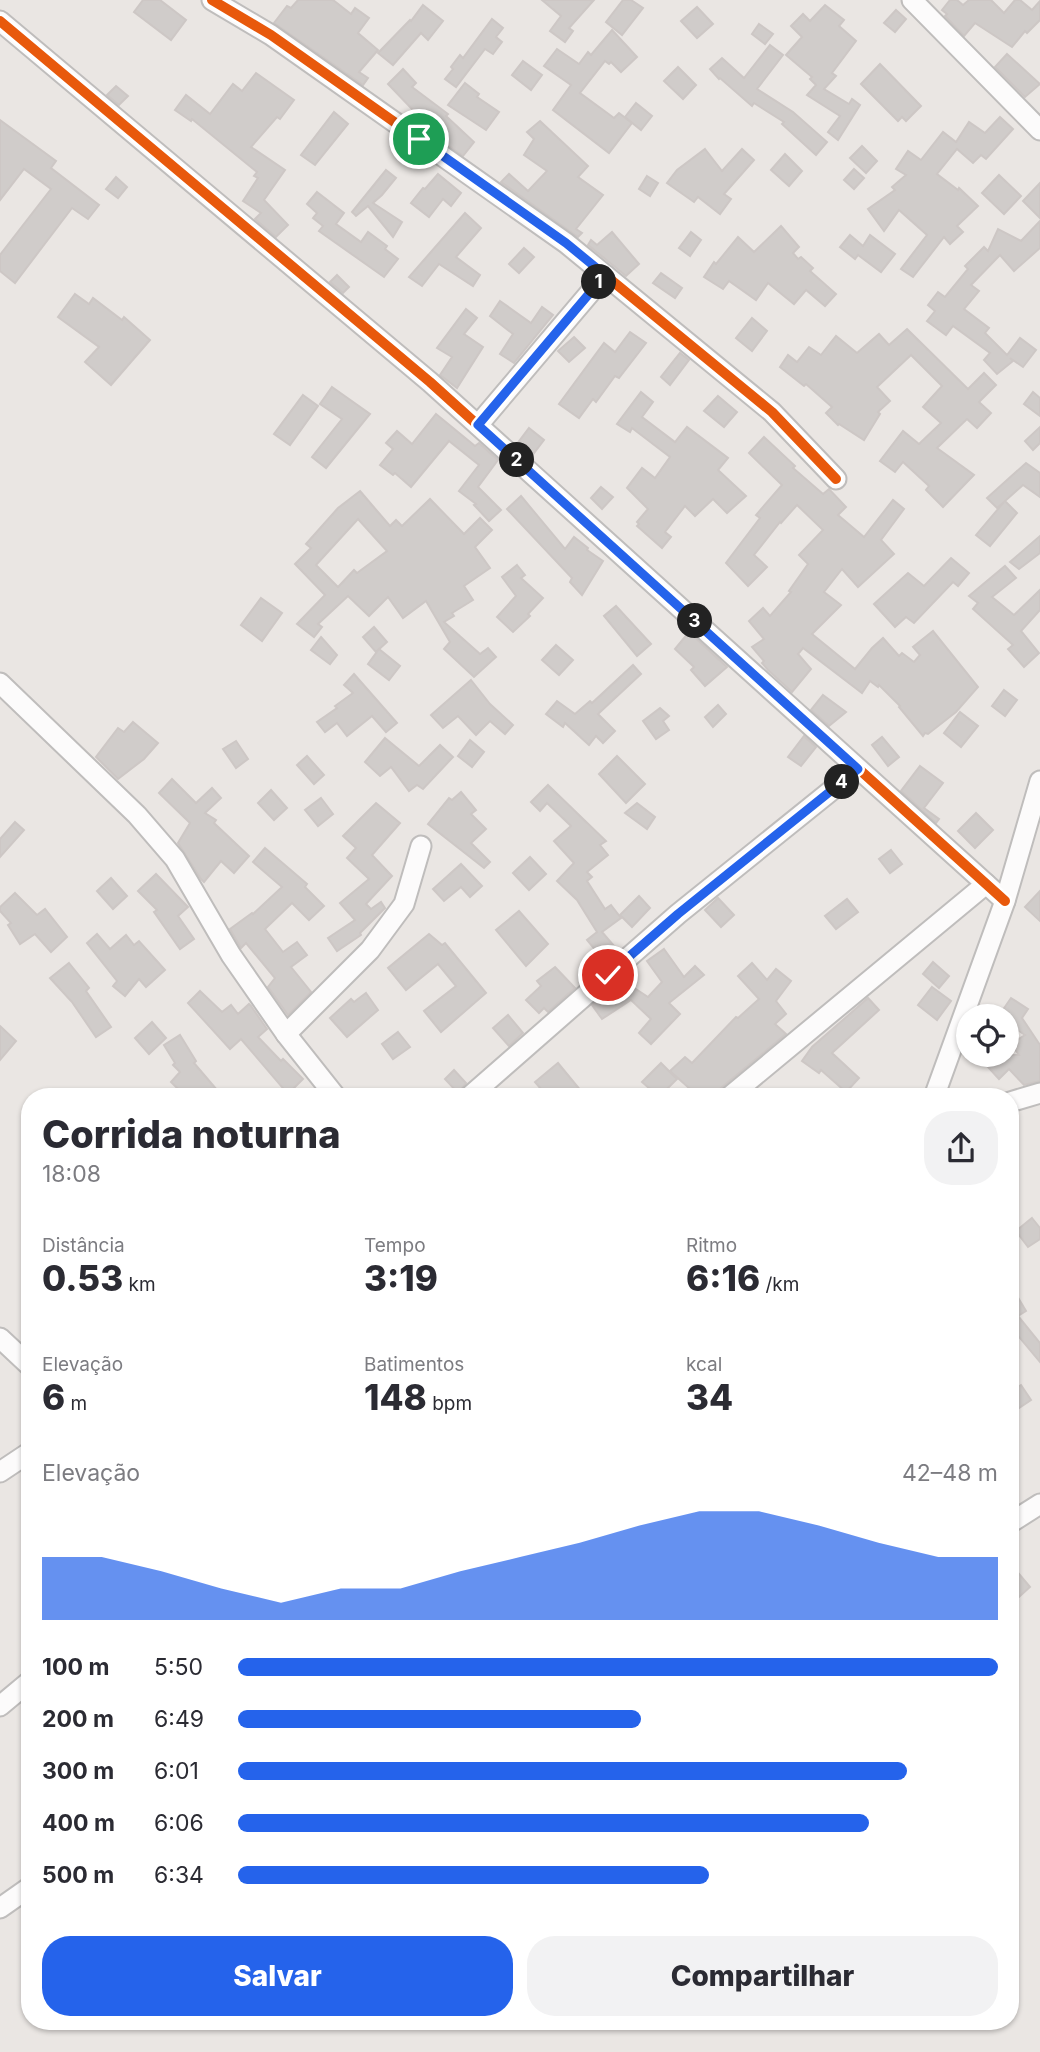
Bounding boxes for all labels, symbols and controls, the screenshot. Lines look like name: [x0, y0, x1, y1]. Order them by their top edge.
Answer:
pin: [389, 109, 449, 169]
icon: arrive: [400, 120, 438, 158]
pin: 1: [582, 264, 616, 300]
text: 1: [594, 270, 603, 293]
pin: 2: [500, 442, 534, 477]
text: 2: [511, 448, 522, 471]
pin: 3: [678, 604, 712, 638]
text: 3: [688, 609, 701, 632]
pin: 4: [824, 764, 860, 800]
text: 4: [835, 770, 848, 793]
pin: [578, 945, 638, 1005]
icon: check: [589, 956, 627, 994]
map controls: [956, 1004, 1019, 1067]
button: locate: [956, 1004, 1019, 1067]
text: Corrida noturna: [42, 1111, 341, 1157]
button: share: [924, 1111, 998, 1185]
text: 18:08: [42, 1160, 101, 1188]
text: Distância: [42, 1234, 125, 1257]
text: Tempo: [364, 1234, 426, 1257]
text: Ritmo: [686, 1234, 737, 1257]
text: 0.53: [42, 1257, 123, 1299]
text: 3:19: [364, 1257, 438, 1299]
text: 6:16: [686, 1257, 760, 1299]
text: km: [123, 1273, 156, 1296]
text: /km: [760, 1273, 799, 1296]
text: Elevação: [42, 1353, 123, 1376]
text: Batimentos: [364, 1353, 464, 1376]
text: kcal: [686, 1353, 722, 1376]
text: 6: [42, 1376, 65, 1418]
text: 148: [364, 1376, 427, 1418]
text: 34: [686, 1376, 733, 1418]
text: m: [65, 1392, 87, 1415]
text: bpm: [427, 1392, 472, 1415]
text: Elevação: [42, 1459, 140, 1487]
text: 42–48 m: [902, 1459, 998, 1487]
text: 100 m: [42, 1653, 109, 1681]
text: 5:50: [154, 1653, 203, 1681]
text: 200 m: [42, 1705, 114, 1733]
text: 6:49: [154, 1705, 204, 1733]
text: 300 m: [42, 1757, 114, 1785]
text: 6:01: [154, 1757, 199, 1785]
text: 400 m: [42, 1809, 115, 1837]
text: 6:06: [154, 1809, 204, 1837]
text: 500 m: [42, 1861, 114, 1889]
text: 6:34: [154, 1861, 204, 1889]
button: Salvar: [42, 1936, 513, 2016]
button: Compartilhar: [527, 1936, 998, 2016]

